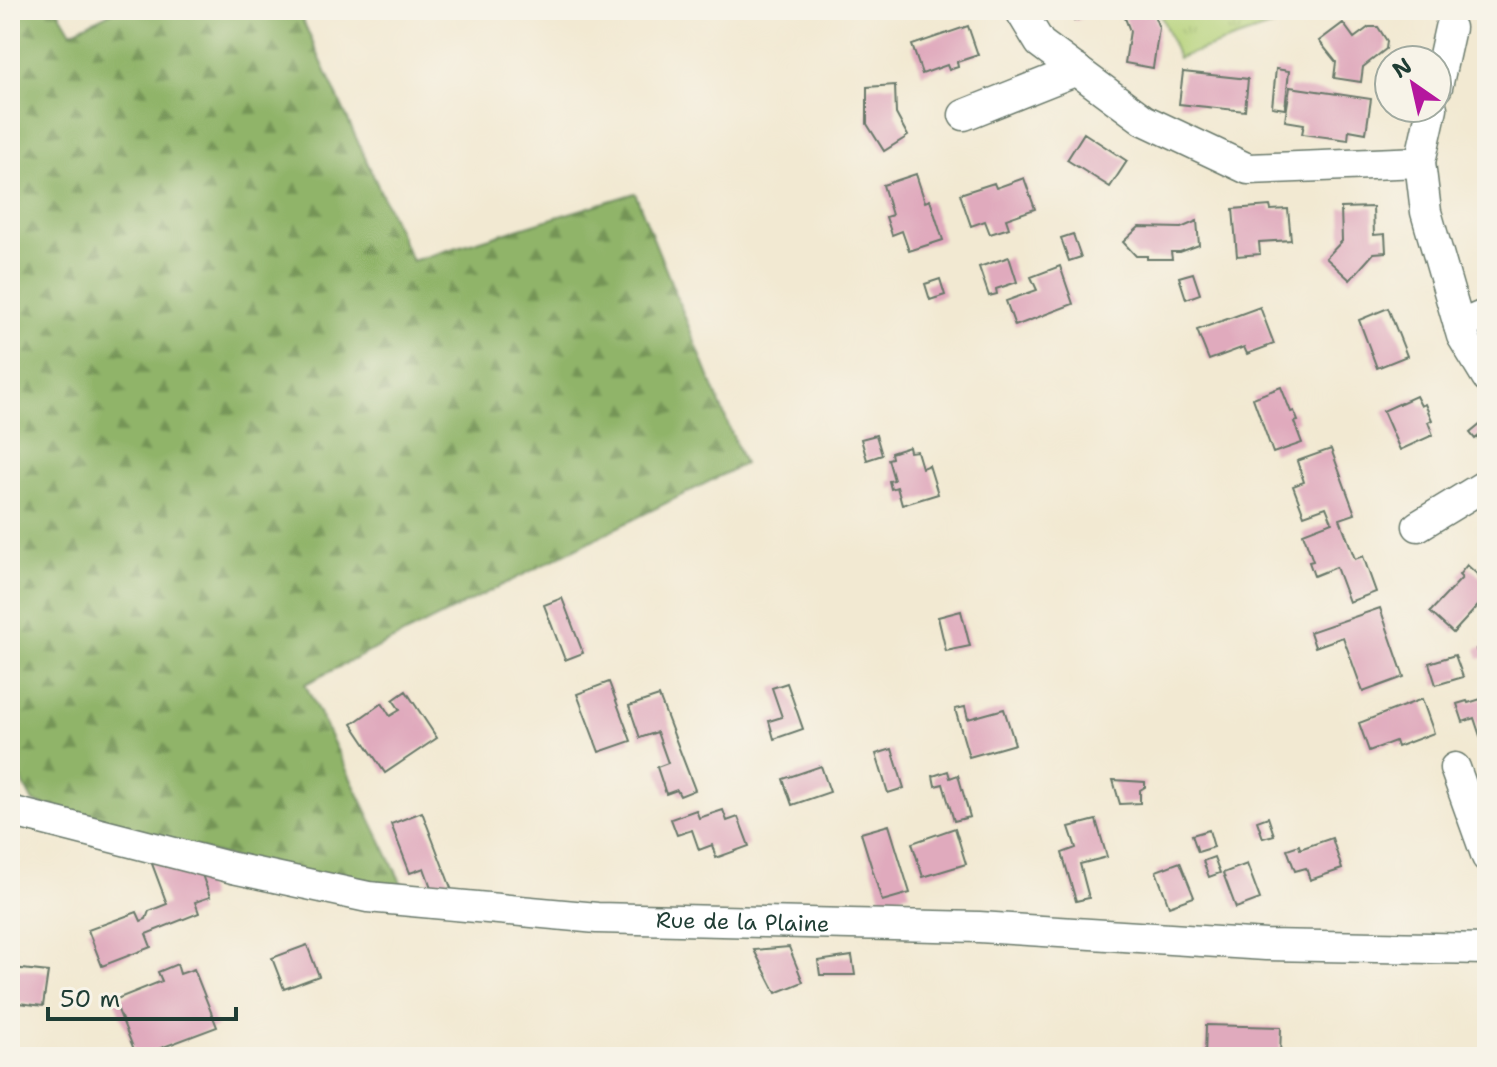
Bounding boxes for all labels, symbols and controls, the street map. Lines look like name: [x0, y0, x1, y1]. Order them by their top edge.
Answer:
north arrow: [1373, 44, 1453, 124]
text: N: [1387, 51, 1417, 85]
street label: Rue de la Plaine: [656, 905, 830, 938]
scale bar: [48, 971, 236, 1021]
text: 50 m: [60, 983, 120, 1015]

